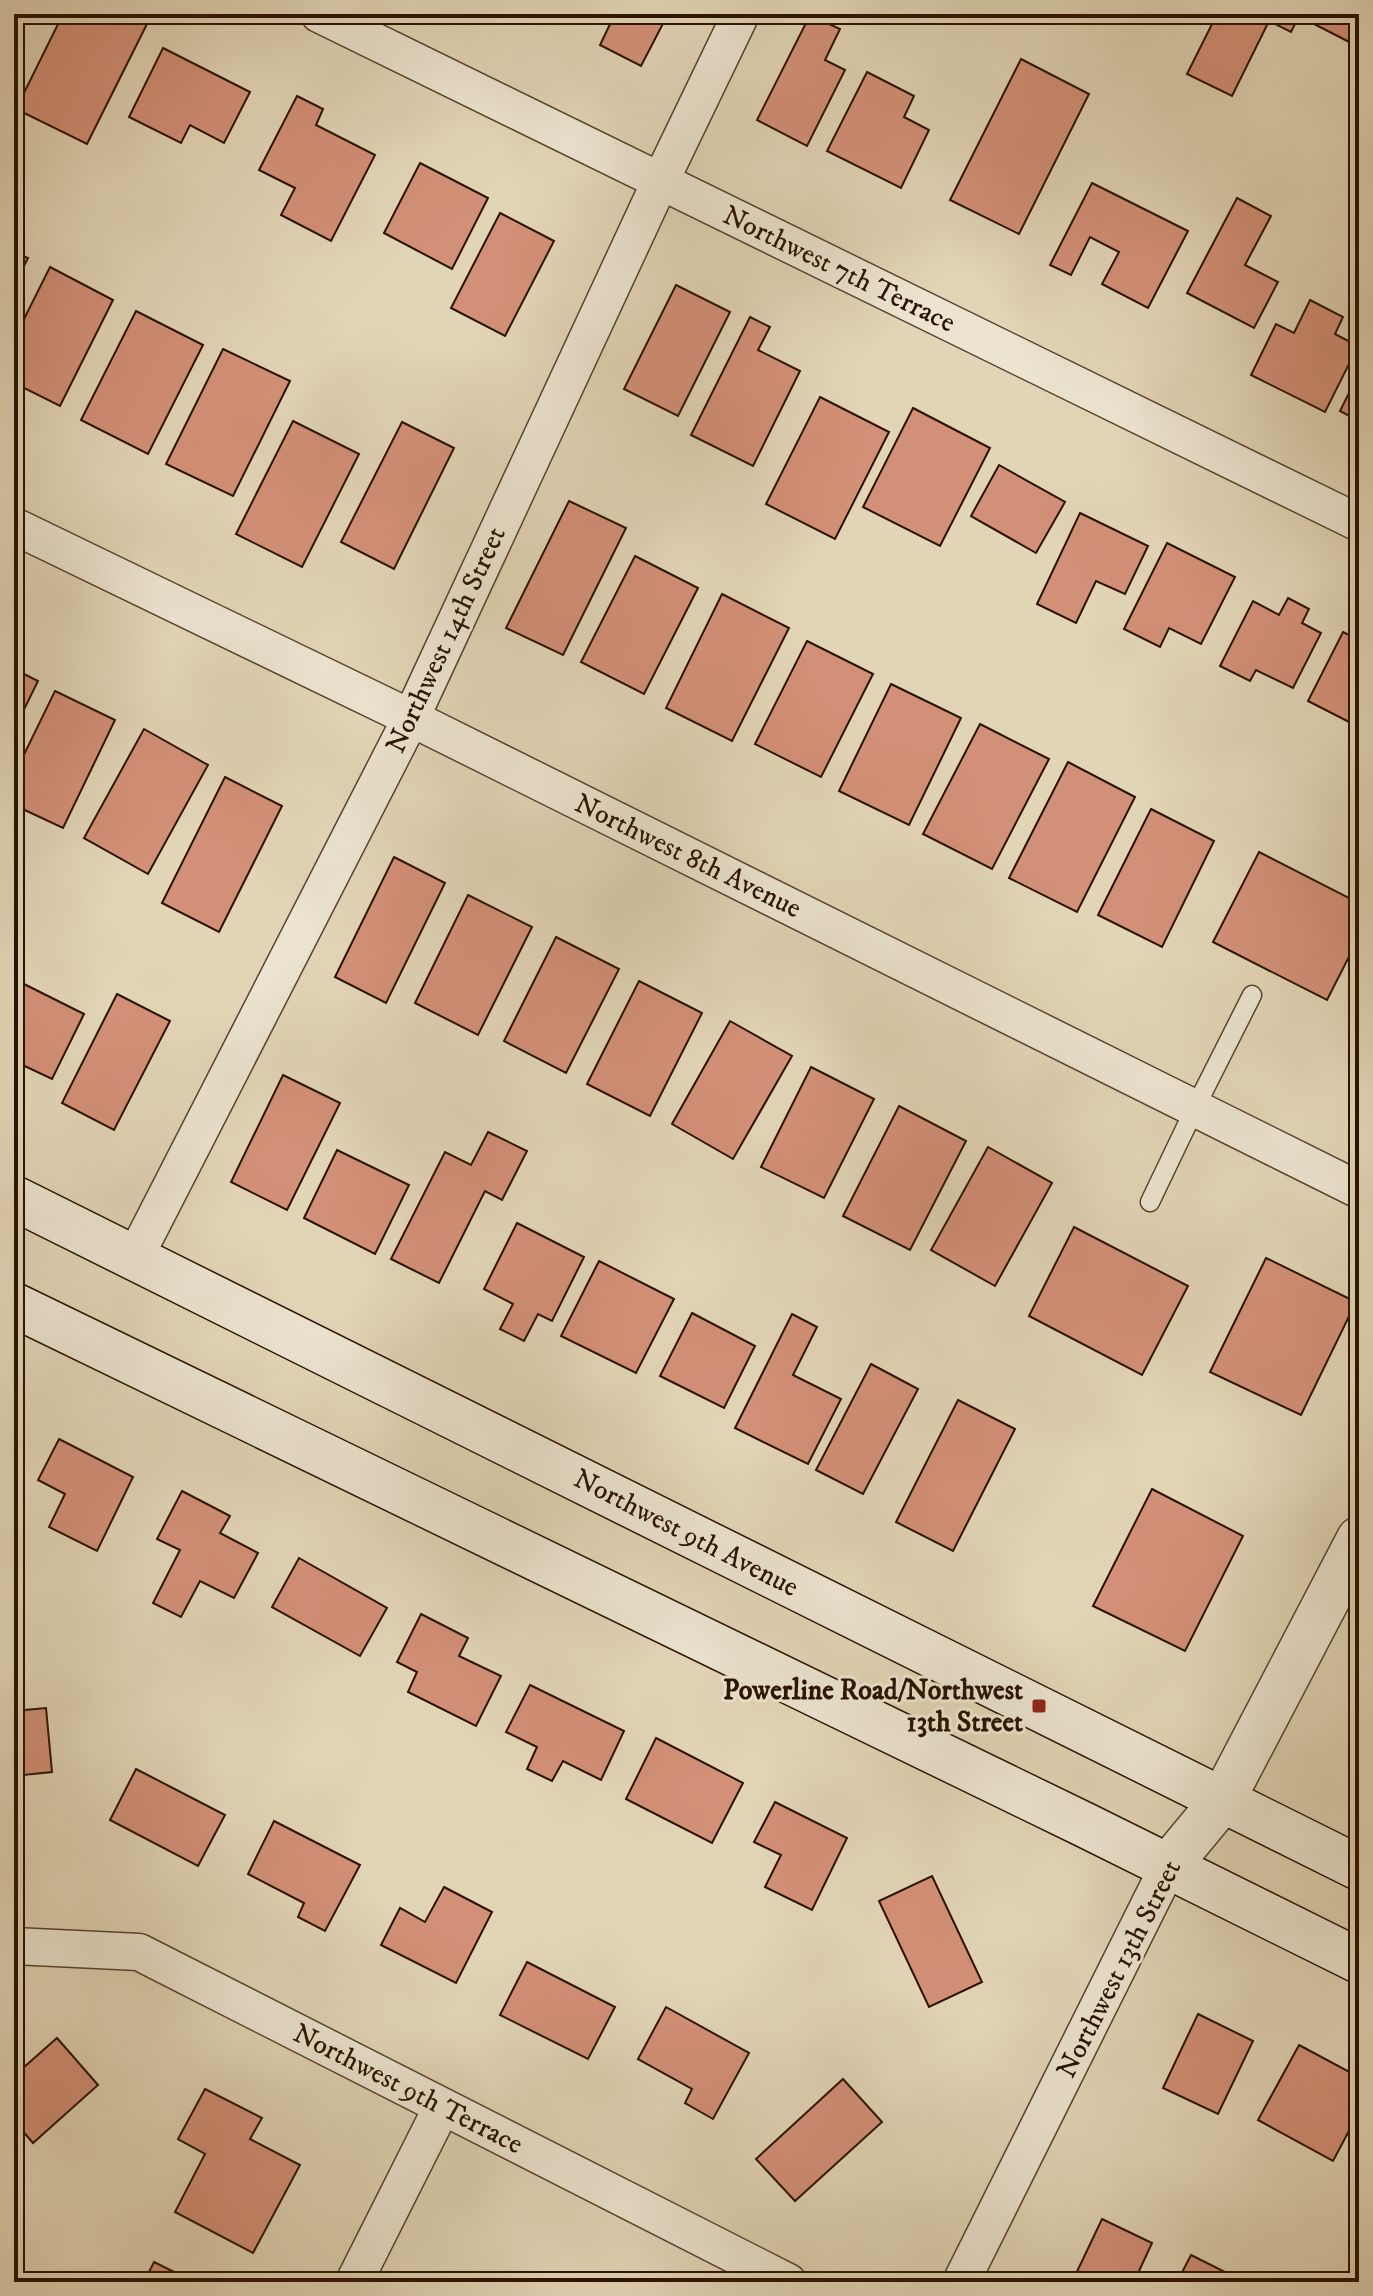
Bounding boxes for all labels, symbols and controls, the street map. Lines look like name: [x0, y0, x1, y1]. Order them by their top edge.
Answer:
street label: Northwest 7th Terrace: [717, 198, 961, 340]
street label: Northwest 14th Street: [378, 521, 514, 759]
street label: Northwest 8th Avenue: [569, 786, 807, 926]
street label: Northwest 9th Avenue: [568, 1461, 804, 1605]
place label: Powerline Road/Northwest 13th Street: [723, 1673, 1023, 1740]
marker: Powerline Road/Northwest 13th Street: [1030, 1697, 1048, 1715]
street label: Northwest 13th Street: [1049, 1854, 1189, 2084]
street label: Northwest 9th Terrace: [287, 2016, 529, 2162]

